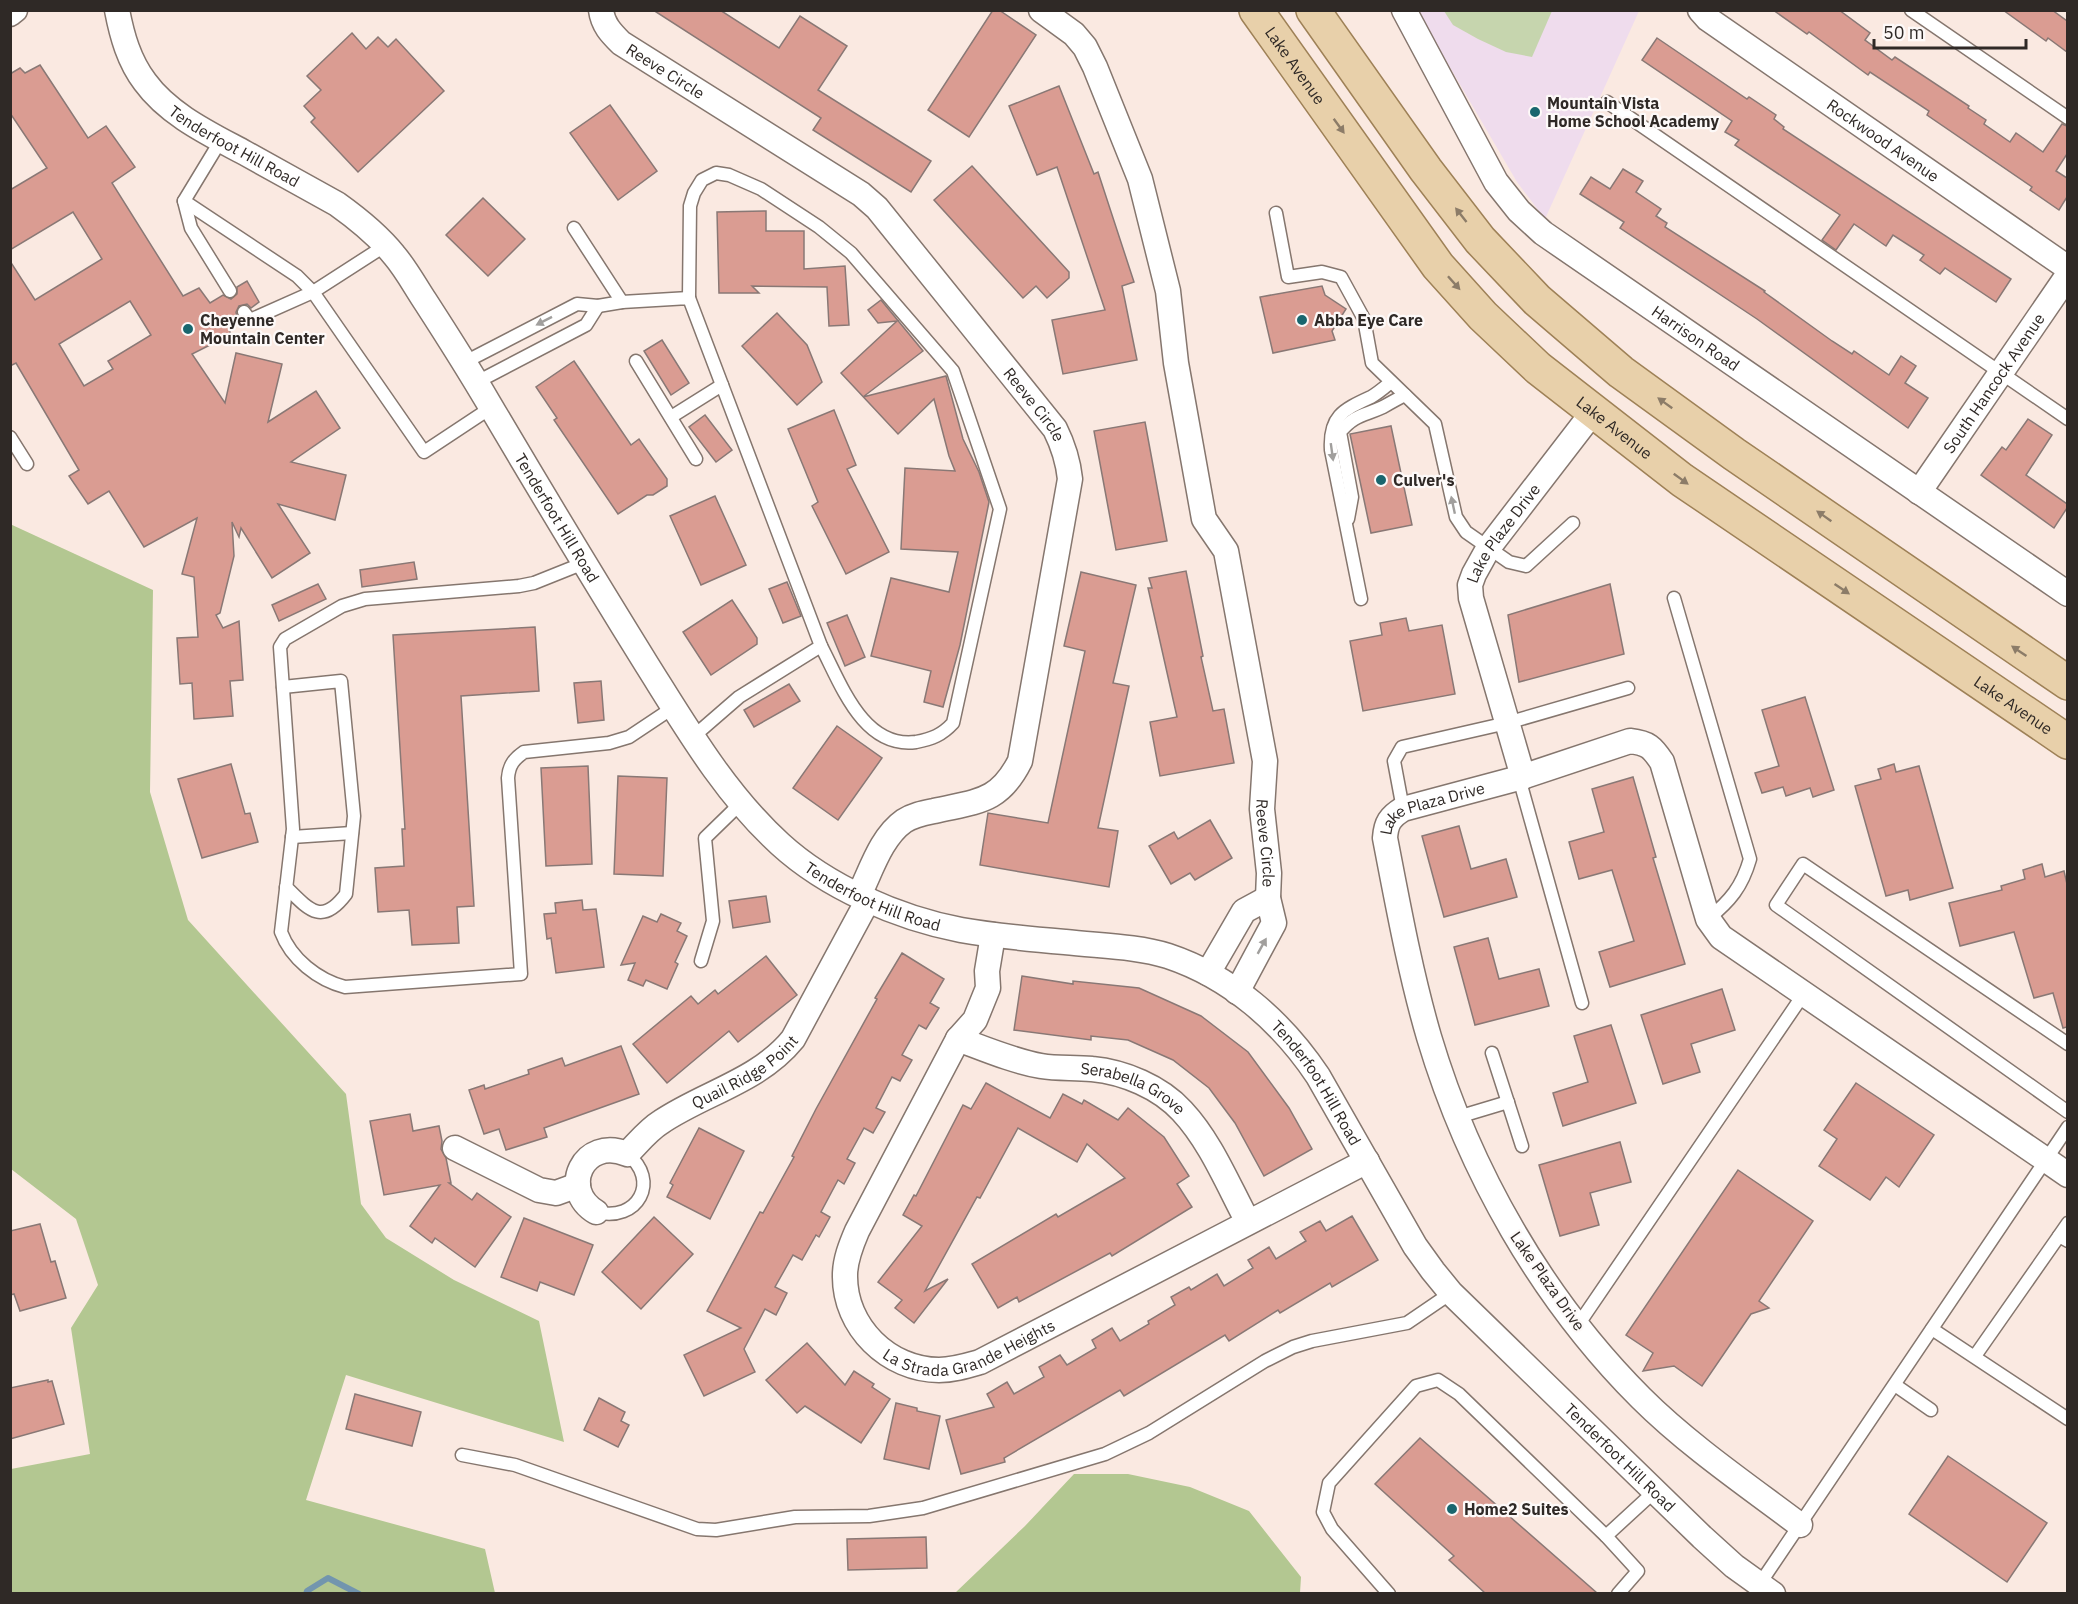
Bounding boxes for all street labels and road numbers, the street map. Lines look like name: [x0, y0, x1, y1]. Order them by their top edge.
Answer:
street label: Lake Avenue: [1261, 23, 1330, 108]
street label: Reeve Circle: [623, 39, 709, 103]
street label: Rockwood Avenue: [1823, 94, 1943, 186]
street label: Tenderfoot Hill Road: [165, 101, 303, 191]
street label: Harrison Road: [1648, 301, 1743, 375]
street label: South Hancock Avenue: [1939, 309, 2049, 457]
street label: Reeve Circle: [999, 363, 1069, 445]
street label: Lake Avenue: [1573, 392, 1657, 463]
street label: Tenderfoot Hill Road: [511, 450, 604, 586]
street label: Lake Plaze Drive: [1462, 479, 1544, 586]
street label: Lake Avenue: [1970, 671, 2057, 739]
street label: Lake Plaza Drive: [1375, 778, 1487, 837]
street label: Reeve Circle: [1252, 798, 1279, 888]
street label: Tenderfoot Hill Road: [801, 857, 943, 935]
street label: Tenderfoot Hill Road: [1267, 1016, 1365, 1149]
street label: Quail Ridge Point: [688, 1031, 802, 1113]
street label: Serabella Grove: [1080, 1058, 1190, 1119]
street label: Lake Plaza Drive: [1506, 1227, 1590, 1335]
street label: La Strada Grande Heights: [879, 1315, 1058, 1380]
street label: Tenderfoot Hill Road: [1560, 1399, 1680, 1516]

